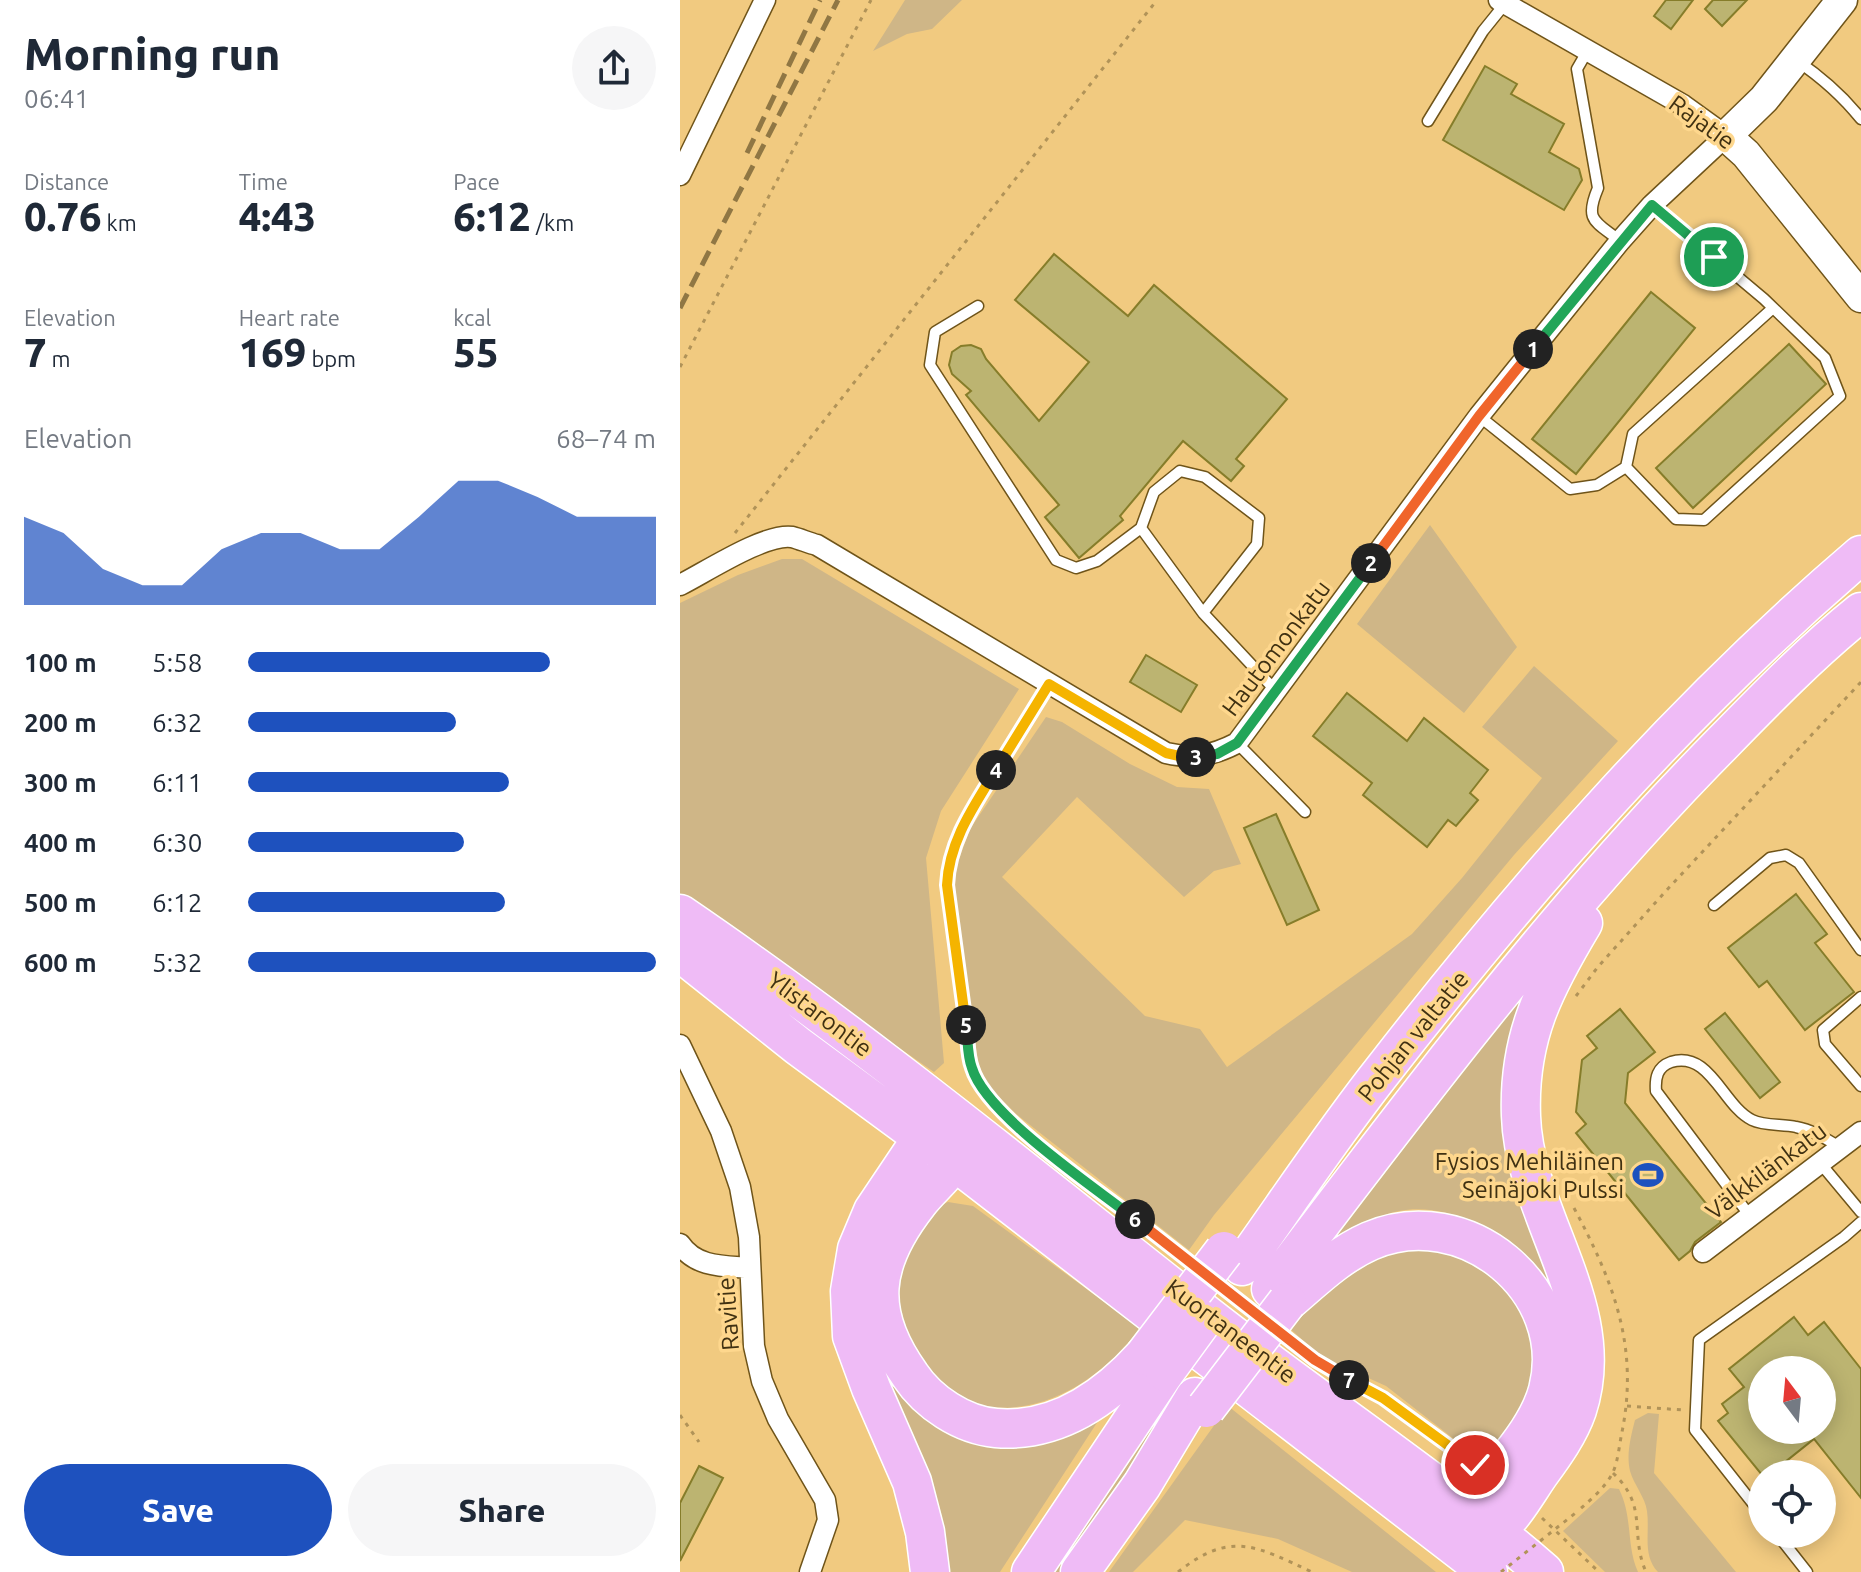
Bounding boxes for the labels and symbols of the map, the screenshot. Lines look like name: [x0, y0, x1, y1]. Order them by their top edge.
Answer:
street label: Rajatie: [1664, 89, 1740, 155]
pin: [1680, 223, 1748, 291]
pin: 1: [1513, 329, 1553, 369]
pin: 2: [1351, 543, 1391, 583]
street label: Hautomonkatu: [1216, 575, 1336, 721]
pin: 3: [1176, 737, 1216, 777]
pin: 4: [976, 750, 1016, 790]
street label: Pohjan valtatie: [1352, 965, 1474, 1107]
street label: Ylistarontie: [763, 966, 877, 1062]
pin: 5: [946, 1005, 986, 1045]
street label: Välkkilänkatu: [1701, 1117, 1831, 1225]
place label: Fysios Mehiläinen Seinäjoki Pulssi: [1435, 1148, 1624, 1203]
sports icon: Fysios Mehiläinen Seinäjoki Pulssi: [1631, 1158, 1665, 1192]
pin: 6: [1115, 1199, 1155, 1239]
street label: Kuortaneentie: [1161, 1273, 1301, 1389]
street label: Ravitie: [712, 1277, 744, 1351]
north arrow: [1748, 1356, 1836, 1444]
pin: 7: [1329, 1360, 1369, 1400]
pin: [1441, 1431, 1509, 1499]

